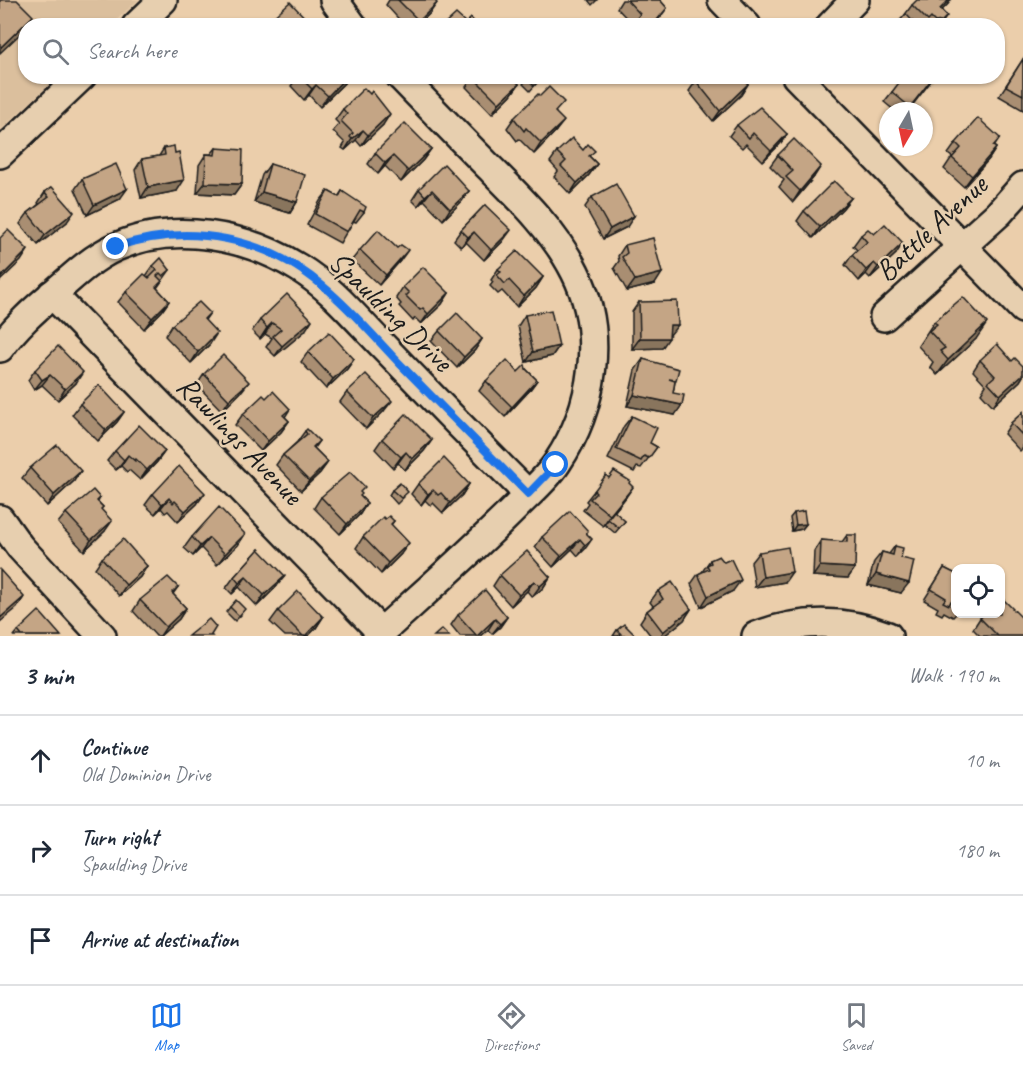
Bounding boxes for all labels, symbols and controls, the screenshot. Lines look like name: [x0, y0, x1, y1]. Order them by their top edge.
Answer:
search box: [18, 18, 1005, 84]
icon: search: [39, 35, 72, 68]
text: Search here: [87, 37, 177, 65]
north arrow: [879, 102, 933, 156]
street label: Battle Avenue: [867, 165, 997, 289]
route end: [102, 233, 128, 259]
street label: Spaulding Drive: [321, 243, 463, 381]
street label: Rawlings Avenue: [169, 367, 313, 514]
route start: [542, 451, 568, 477]
map controls: [951, 564, 1005, 618]
button: locate: [951, 564, 1005, 618]
text: 3 min: [24, 659, 74, 692]
text: Walk · 190 m: [909, 663, 999, 688]
text: Continue: [81, 734, 147, 762]
icon: ahead: [24, 744, 57, 777]
text: 10 m: [965, 748, 999, 773]
text: Old Dominion Drive: [81, 762, 210, 787]
text: Turn right: [81, 824, 158, 852]
icon: right: [24, 834, 57, 867]
text: 180 m: [956, 838, 999, 863]
text: Spaulding Drive: [81, 852, 186, 877]
icon: arrive: [24, 924, 57, 957]
text: Arrive at destination: [81, 926, 238, 954]
tab: Map: [150, 999, 183, 1055]
tab: Directions: [484, 999, 539, 1055]
tab: Saved: [840, 999, 873, 1055]

